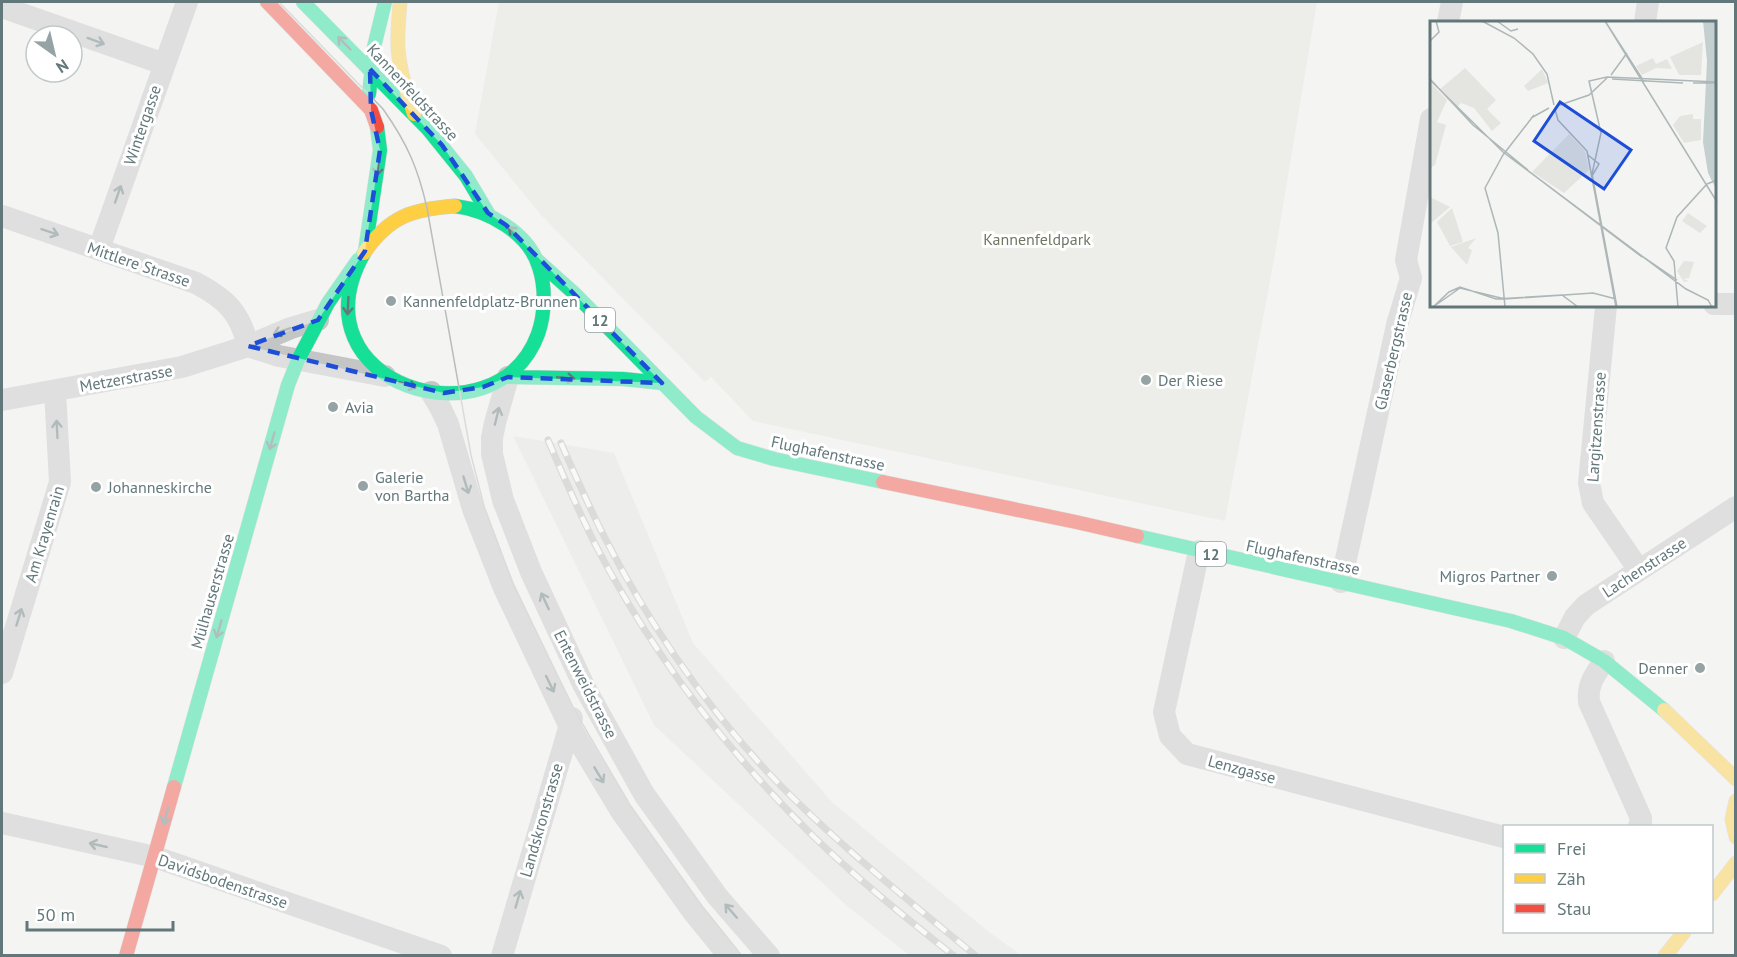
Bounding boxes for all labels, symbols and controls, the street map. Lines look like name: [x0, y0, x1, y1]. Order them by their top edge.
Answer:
inset map: [1430, 21, 1716, 308]
north arrow: [24, 24, 84, 84]
one-way arrow: [336, 35, 351, 50]
one-way arrow: [86, 36, 105, 47]
street label: Kannenfeldstrasse: [363, 39, 463, 145]
text: N: [52, 55, 72, 78]
street label: Wintergasse: [119, 82, 165, 168]
one-way arrow: [372, 157, 383, 176]
one-way arrow: [114, 185, 125, 204]
one-way arrow: [507, 226, 522, 241]
one-way arrow: [40, 228, 59, 239]
park label: Kannenfeldpark: [983, 229, 1091, 249]
street label: Mittlere Strasse: [85, 237, 193, 291]
street label: Glaserbergstrasse: [1370, 290, 1416, 412]
place label: Kannenfeldplatz-Brunnen: [403, 291, 578, 311]
marker: Kannenfeldplatz-Brunnen: [384, 294, 398, 308]
one-way arrow: [342, 296, 353, 316]
road number: 12: [585, 308, 615, 332]
one-way arrow: [273, 326, 292, 337]
street label: Metzerstrasse: [78, 360, 174, 396]
place label: Der Riese: [1158, 370, 1223, 390]
street label: Largitzenstrasse: [1582, 371, 1610, 483]
one-way arrow: [556, 372, 576, 383]
marker: Der Riese: [1139, 373, 1153, 387]
one-way arrow: [398, 380, 417, 391]
place label: Avia: [345, 397, 374, 417]
marker: Avia: [326, 400, 340, 414]
one-way arrow: [492, 407, 504, 426]
one-way arrow: [52, 419, 63, 439]
one-way arrow: [266, 431, 277, 450]
street label: Flughafenstrasse: [769, 431, 887, 475]
place label: Galerie von Bartha: [375, 467, 449, 505]
one-way arrow: [461, 475, 472, 494]
place label: Johanneskirche: [107, 477, 212, 497]
marker: Galerie von Bartha: [356, 479, 370, 493]
marker: Johanneskirche: [89, 480, 103, 494]
street label: Am Krayenrain: [20, 483, 68, 585]
street label: Mülhauserstrasse: [186, 531, 238, 651]
street label: Lachenstrasse: [1598, 533, 1690, 601]
street label: Flughafenstrasse: [1244, 535, 1362, 579]
road number: 12: [1196, 542, 1226, 566]
place label: Migros Partner: [1439, 566, 1541, 586]
marker: Migros Partner: [1545, 569, 1559, 583]
one-way arrow: [538, 593, 550, 611]
one-way arrow: [14, 608, 25, 627]
one-way arrow: [213, 619, 224, 638]
street label: Entenweidstrasse: [550, 626, 622, 742]
place label: Denner: [1638, 658, 1689, 678]
marker: Denner: [1693, 661, 1707, 675]
one-way arrow: [544, 675, 556, 693]
street label: Lenzgasse: [1206, 750, 1278, 788]
street label: Landskronstrasse: [515, 761, 567, 879]
one-way arrow: [594, 766, 606, 783]
one-way arrow: [160, 806, 171, 825]
legend: [1503, 825, 1713, 933]
text: Frei: [1557, 837, 1586, 860]
one-way arrow: [88, 838, 107, 850]
street label: Davidsbodenstrasse: [156, 849, 290, 913]
text: Zäh: [1557, 867, 1586, 890]
one-way arrow: [513, 890, 524, 909]
scale bar: [27, 894, 172, 932]
text: Stau: [1557, 897, 1591, 920]
text: 50 m: [36, 903, 75, 926]
one-way arrow: [724, 903, 737, 919]

